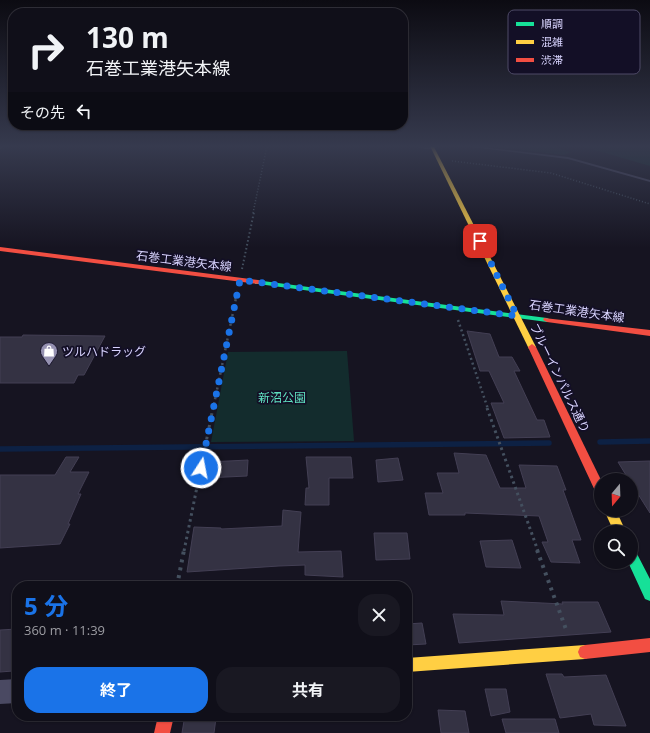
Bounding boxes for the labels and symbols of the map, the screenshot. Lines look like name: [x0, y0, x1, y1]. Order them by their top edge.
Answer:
legend: [508, 10, 640, 74]
text: 順調: [541, 16, 563, 31]
text: 混雑: [541, 34, 563, 49]
text: 渋滞: [541, 52, 563, 67]
pin: [463, 224, 497, 258]
street label: 石巻工業港矢本線: [135, 247, 233, 275]
street label: 石巻工業港矢本線: [528, 296, 626, 326]
street label: ブルーインパルス通り: [526, 320, 594, 436]
shop icon: ツルハドラッグ: [39, 341, 59, 366]
place label: ツルハドラッグ: [62, 343, 146, 360]
park label: 新沼公園: [258, 389, 306, 406]
position arrow: [180, 447, 222, 489]
north arrow: [594, 473, 638, 517]

